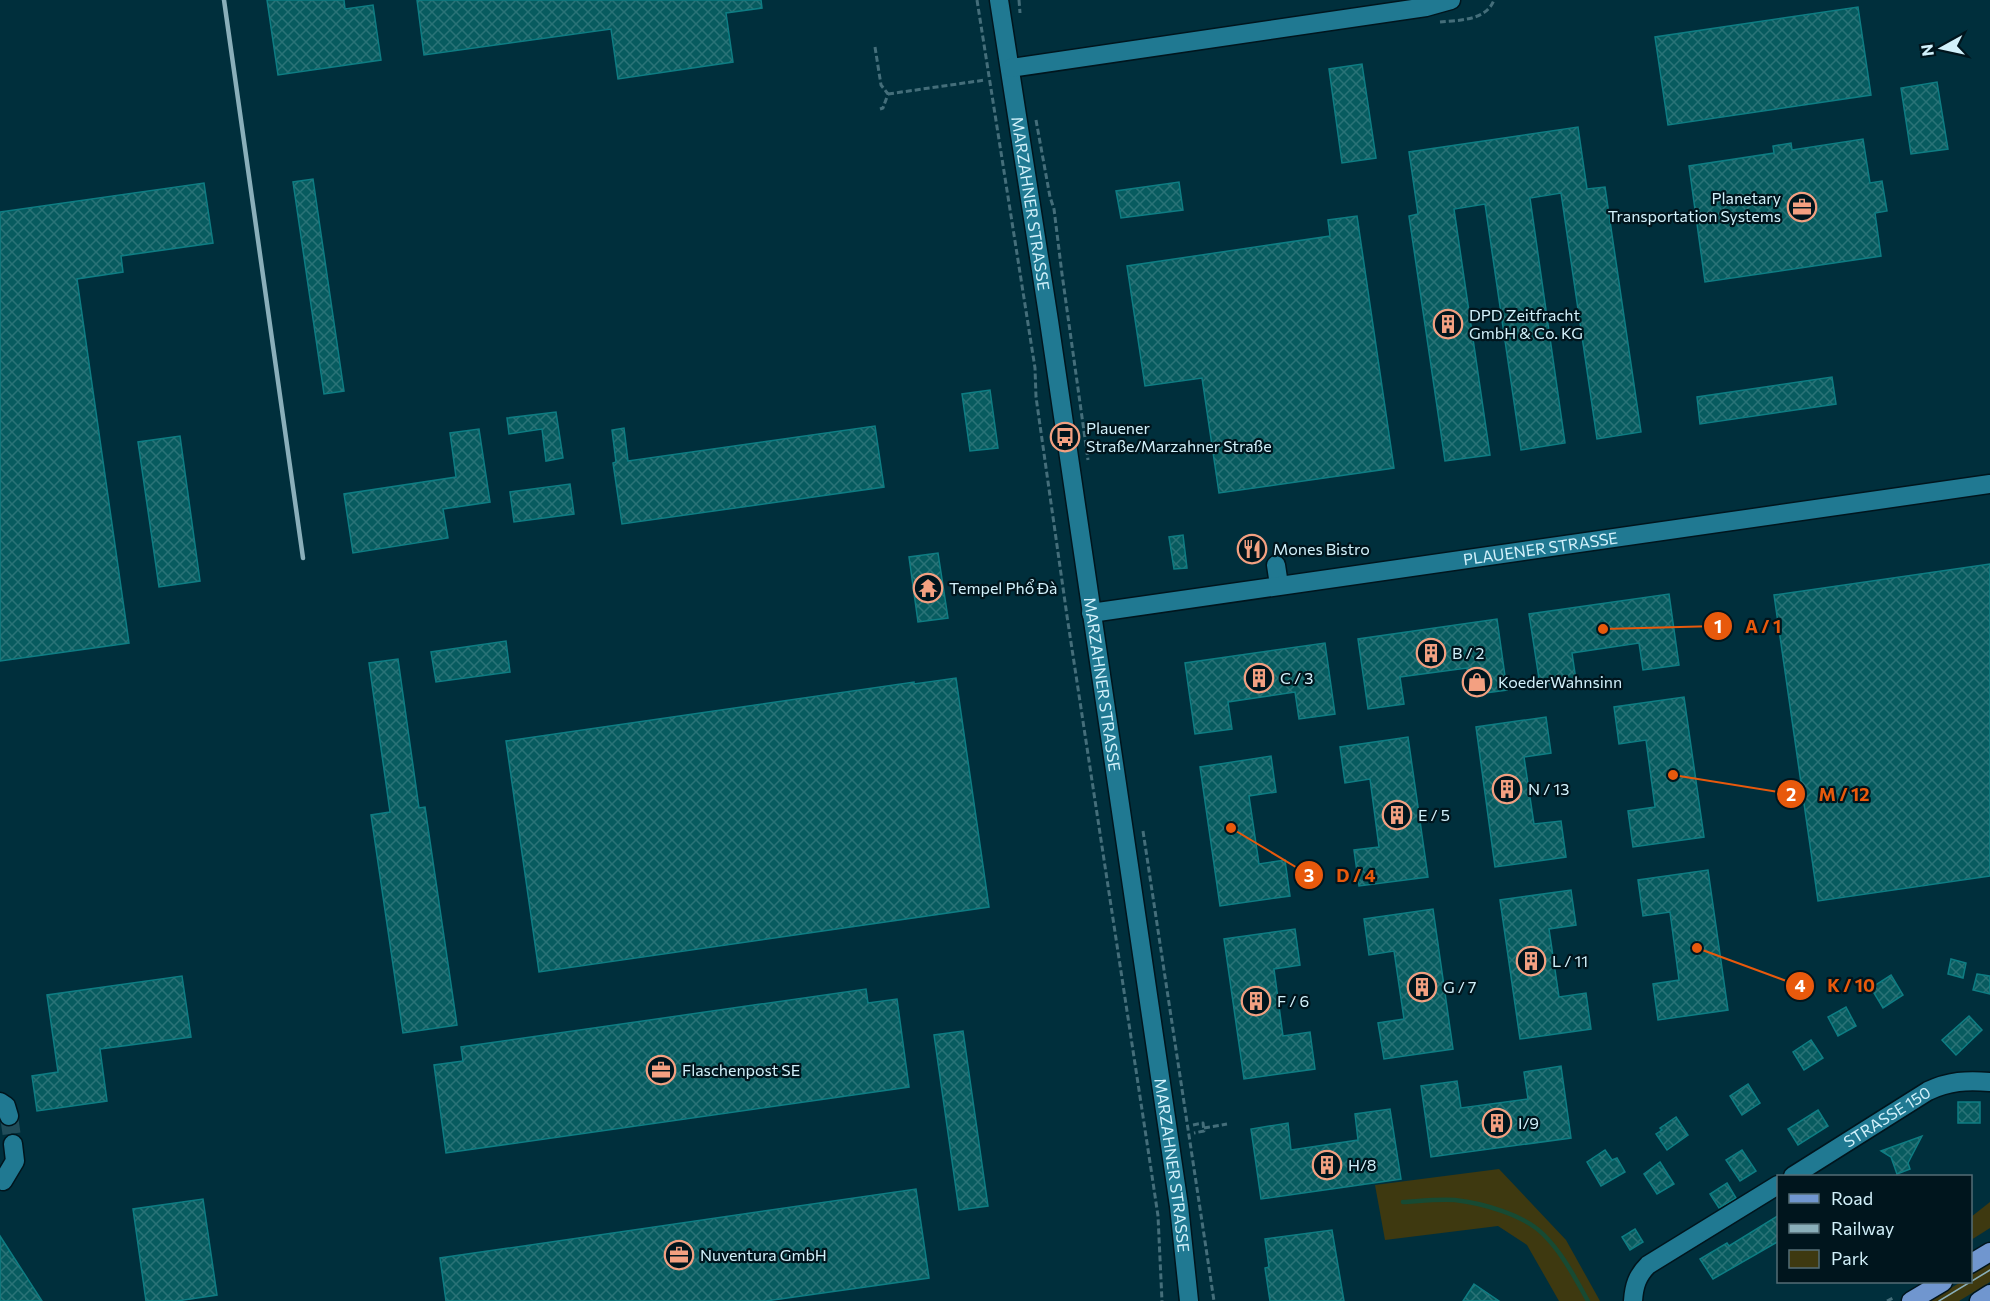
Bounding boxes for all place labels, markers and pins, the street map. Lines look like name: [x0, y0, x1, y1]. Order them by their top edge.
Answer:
place label: Planetary Transportation Systems: [1608, 188, 1781, 225]
office icon: Planetary Transportation Systems: [1786, 191, 1818, 223]
place label: DPD Zeitfracht GmbH & Co. KG: [1469, 305, 1583, 342]
building icon: DPD Zeitfracht GmbH & Co. KG: [1432, 308, 1464, 340]
place label: Plauener Straße/Marzahner Straße: [1086, 418, 1272, 455]
bus stop icon: Plauener Straße/Marzahner Straße: [1049, 421, 1081, 453]
restaurant icon: Mones Bistro: [1236, 533, 1268, 565]
place label: Mones Bistro: [1273, 539, 1370, 558]
temple icon: Tempel Phổ Đà: [912, 572, 944, 604]
place label: Tempel Phổ Đà: [949, 578, 1057, 597]
callout: A / 1: [1703, 608, 1793, 644]
building icon: B / 2: [1415, 637, 1447, 669]
place label: B / 2: [1452, 643, 1485, 662]
building icon: C / 3: [1243, 662, 1275, 694]
shop icon: KoederWahnsinn: [1461, 666, 1493, 698]
place label: C / 3: [1280, 668, 1313, 687]
place label: KoederWahnsinn: [1498, 672, 1622, 691]
building icon: N / 13: [1491, 773, 1523, 805]
callout: M / 12: [1776, 776, 1881, 812]
place label: N / 13: [1528, 779, 1569, 798]
building icon: E / 5: [1381, 799, 1413, 831]
place label: E / 5: [1418, 805, 1450, 824]
callout: D / 4: [1294, 857, 1387, 893]
building icon: L / 11: [1515, 945, 1547, 977]
place label: L / 11: [1552, 951, 1588, 970]
callout: K / 10: [1785, 968, 1887, 1004]
building icon: G / 7: [1406, 971, 1438, 1003]
place label: G / 7: [1443, 977, 1476, 996]
building icon: F / 6: [1240, 985, 1272, 1017]
place label: F / 6: [1277, 991, 1309, 1010]
office icon: Flaschenpost SE: [645, 1054, 677, 1086]
place label: Flaschenpost SE: [682, 1060, 800, 1079]
building icon: I/9: [1481, 1107, 1513, 1139]
place label: I/9: [1518, 1113, 1539, 1132]
building icon: H/8: [1311, 1149, 1343, 1181]
place label: H/8: [1348, 1155, 1376, 1174]
office icon: Nuventura GmbH: [663, 1239, 695, 1271]
place label: Nuventura GmbH: [700, 1245, 827, 1264]

